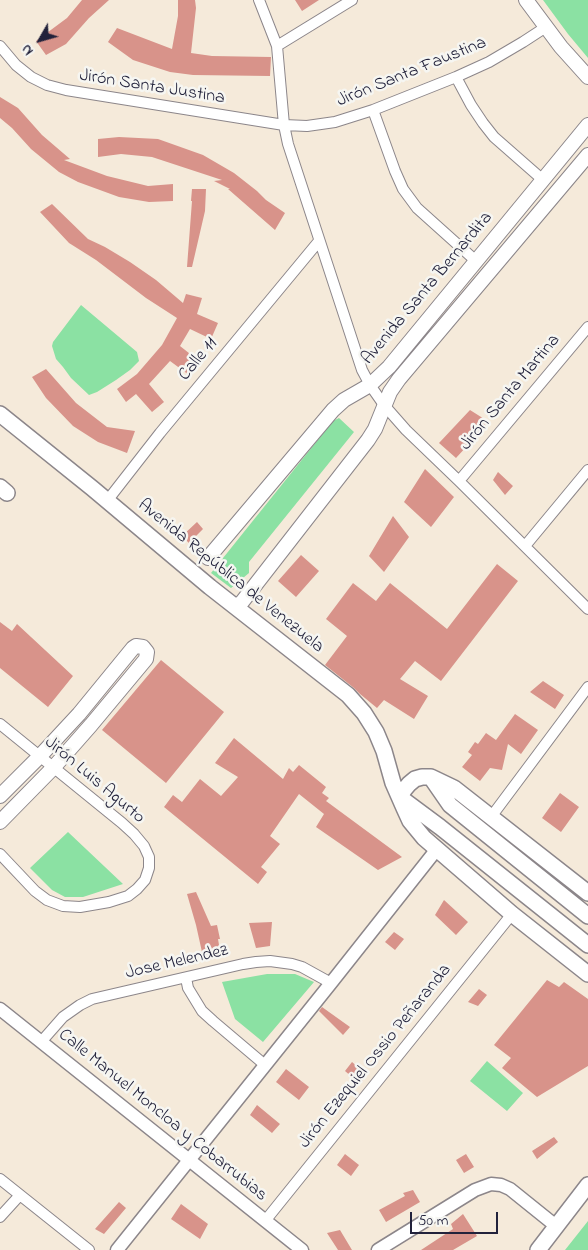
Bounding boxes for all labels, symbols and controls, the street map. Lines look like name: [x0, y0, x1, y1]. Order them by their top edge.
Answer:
north arrow: [15, 15, 65, 65]
street label: Jirón Santa Faustina: [334, 33, 490, 113]
text: N: [17, 39, 39, 60]
street label: Jirón Santa Justina: [78, 66, 226, 110]
street label: Avenida Santa Bernardita: [358, 208, 498, 370]
street label: Jirón Santa Martina: [456, 331, 566, 455]
street label: Calle 11: [175, 334, 223, 386]
street label: Avenida República de Venezuela: [133, 495, 327, 659]
street label: Jirón Luis Agurto: [39, 733, 149, 829]
street label: Jose Melendez: [124, 941, 230, 985]
street label: Jirón Ezequiel Ossio Peñaranda: [295, 961, 457, 1153]
street label: Calle Manuel Moncloa y Cobarrubias: [53, 1025, 271, 1207]
scale bar: [413, 1202, 500, 1234]
text: 50 m: [418, 1210, 448, 1232]

